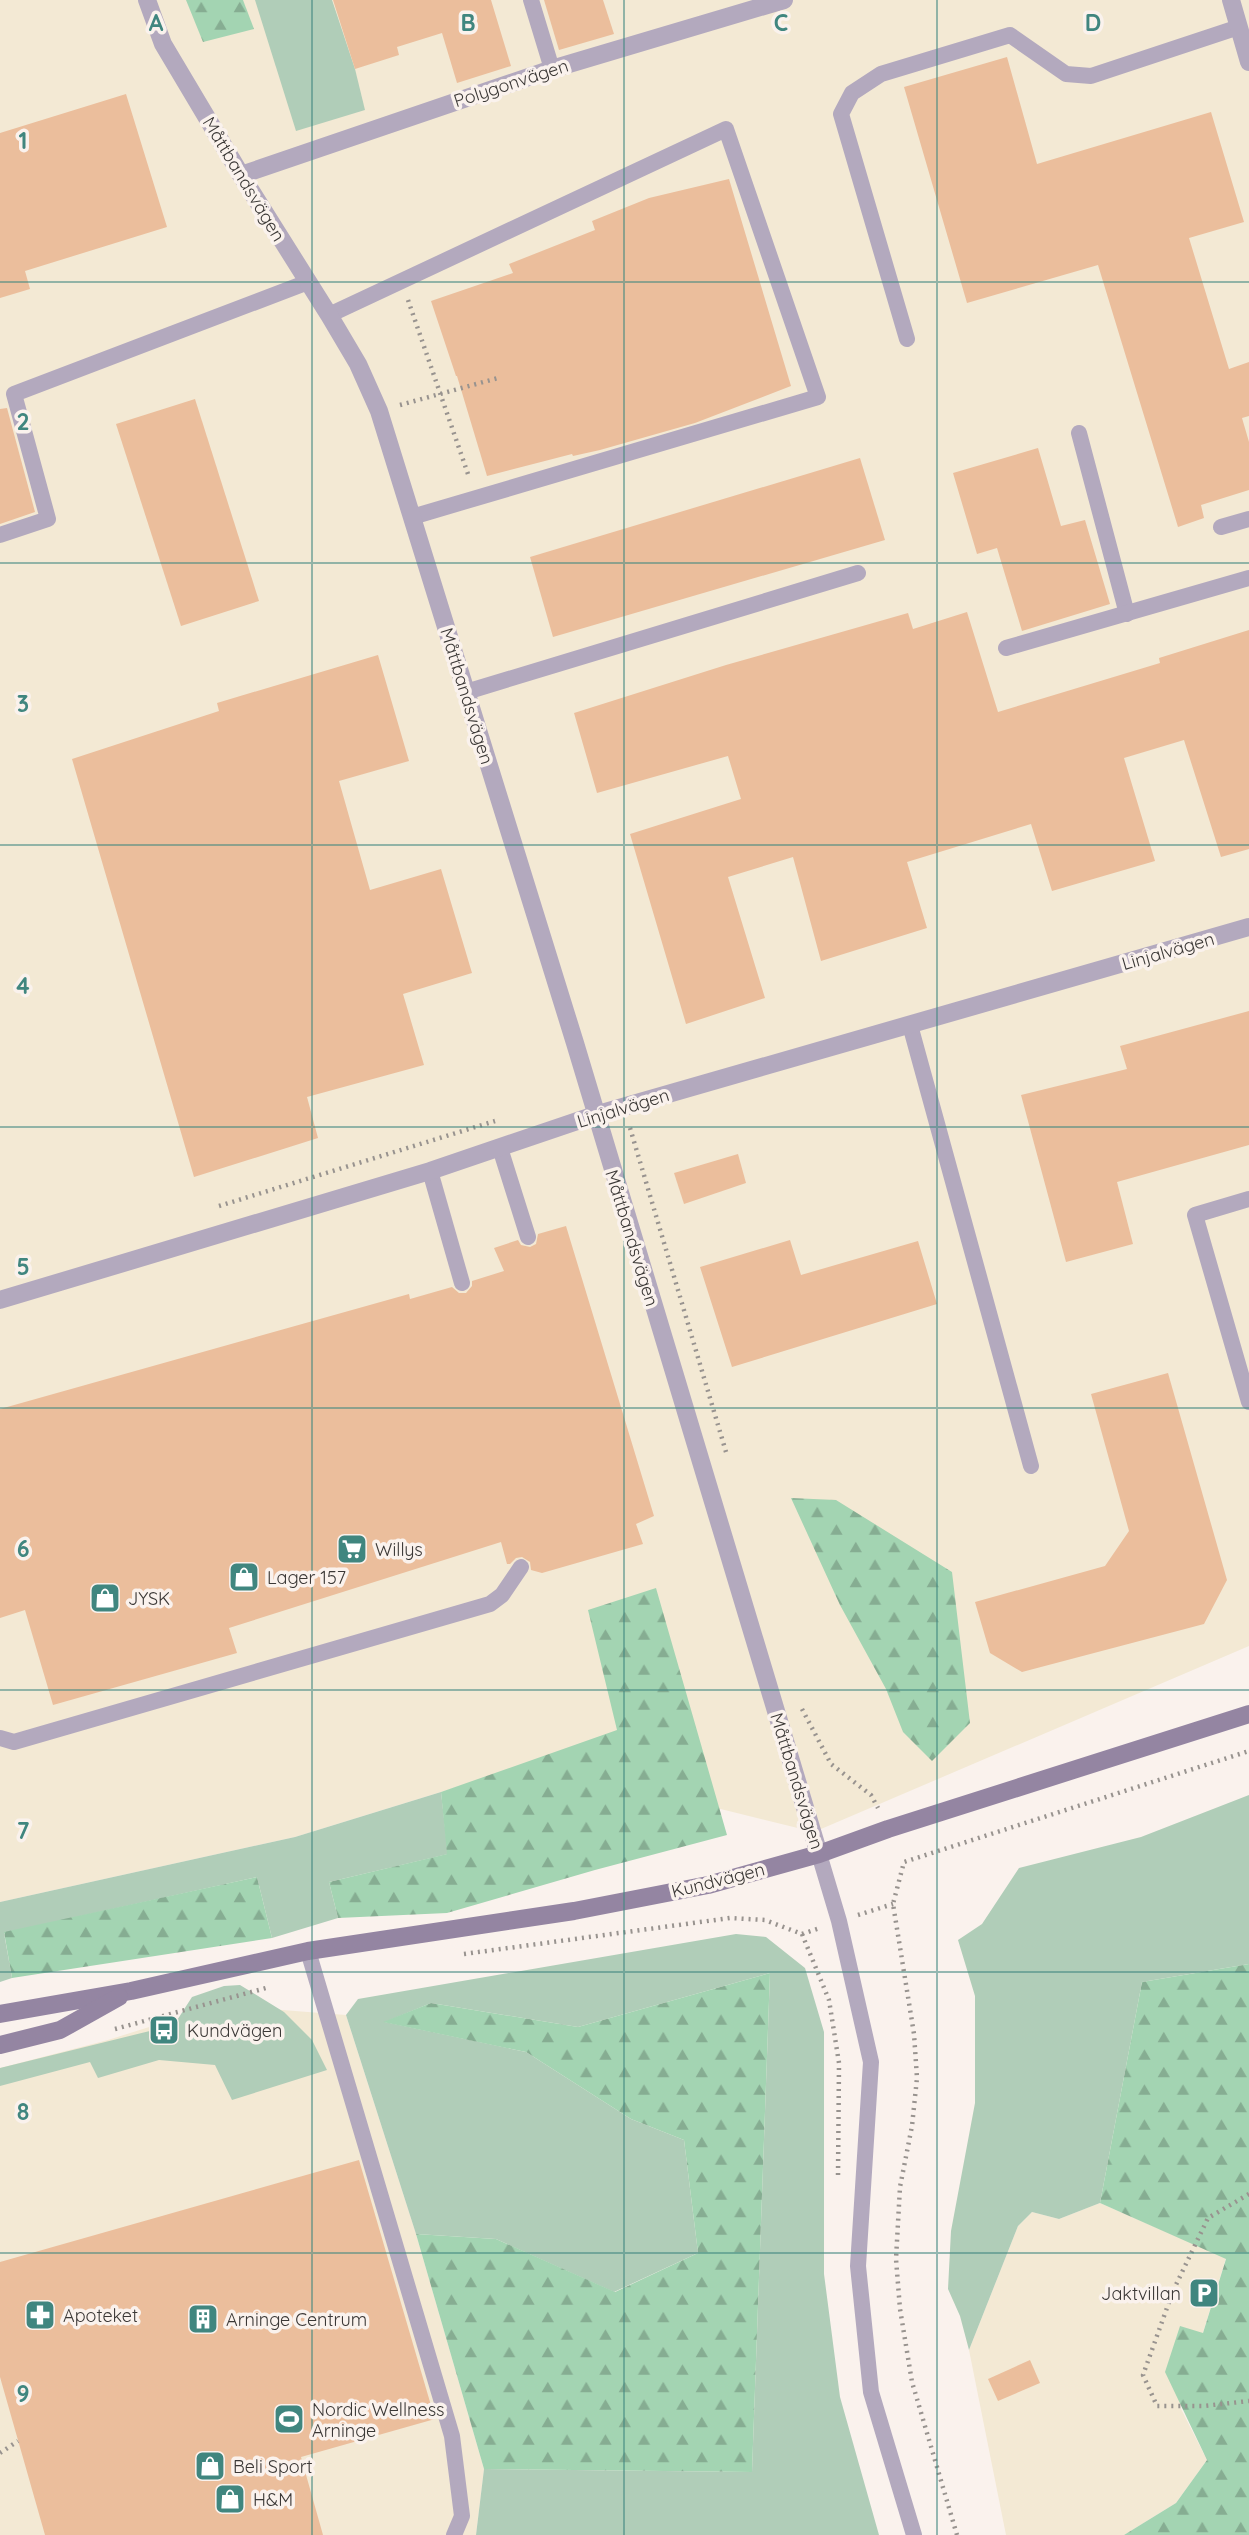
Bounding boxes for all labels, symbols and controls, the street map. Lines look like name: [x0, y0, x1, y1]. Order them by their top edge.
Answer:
text: A: [149, 8, 164, 37]
text: B: [460, 8, 476, 37]
text: C: [774, 8, 788, 37]
text: D: [1085, 8, 1101, 37]
street label: Polygonvägen: [451, 54, 571, 112]
street label: Måttbandsvägen: [198, 112, 290, 246]
text: 1: [19, 126, 27, 155]
text: 2: [16, 407, 30, 436]
street label: Måttbandsvägen: [435, 625, 499, 767]
text: 3: [17, 689, 29, 718]
street label: Linjalvägen: [1119, 927, 1217, 975]
text: 4: [16, 971, 30, 1000]
street label: Linjalvägen: [574, 1083, 672, 1133]
street label: Måttbandsvägen: [600, 1167, 664, 1309]
text: 5: [16, 1252, 30, 1281]
supermarket icon: Willys: [335, 1532, 369, 1566]
text: 6: [17, 1534, 29, 1563]
place label: Willys: [375, 1538, 423, 1561]
shop icon: Lager 157: [227, 1560, 261, 1594]
place label: Lager 157: [267, 1566, 346, 1589]
shop icon: JYSK: [88, 1581, 122, 1615]
place label: JYSK: [128, 1587, 170, 1610]
street label: Måttbandsvägen: [765, 1710, 829, 1852]
text: 7: [17, 1816, 30, 1845]
street label: Kundvägen: [669, 1857, 767, 1903]
bus stop icon: Kundvägen: [147, 2013, 181, 2047]
place label: Kundvägen: [187, 2019, 282, 2042]
text: 8: [17, 2097, 29, 2126]
parking icon: Jaktvillan: [1187, 2276, 1221, 2310]
place label: Jaktvillan: [1101, 2282, 1181, 2305]
pharmacy icon: Apoteket: [23, 2298, 57, 2332]
building icon: Arninge Centrum: [186, 2302, 220, 2336]
place label: Apoteket: [63, 2304, 138, 2327]
place label: Arninge Centrum: [226, 2308, 367, 2331]
text: 9: [16, 2379, 30, 2408]
place label: Nordic Wellness Arninge: [312, 2398, 445, 2442]
sports icon: Nordic Wellness Arninge: [272, 2402, 306, 2436]
shop icon: Beli Sport: [193, 2449, 227, 2483]
place label: Beli Sport: [233, 2455, 313, 2478]
shop icon: H&M: [213, 2482, 247, 2516]
place label: H&M: [253, 2488, 293, 2511]

